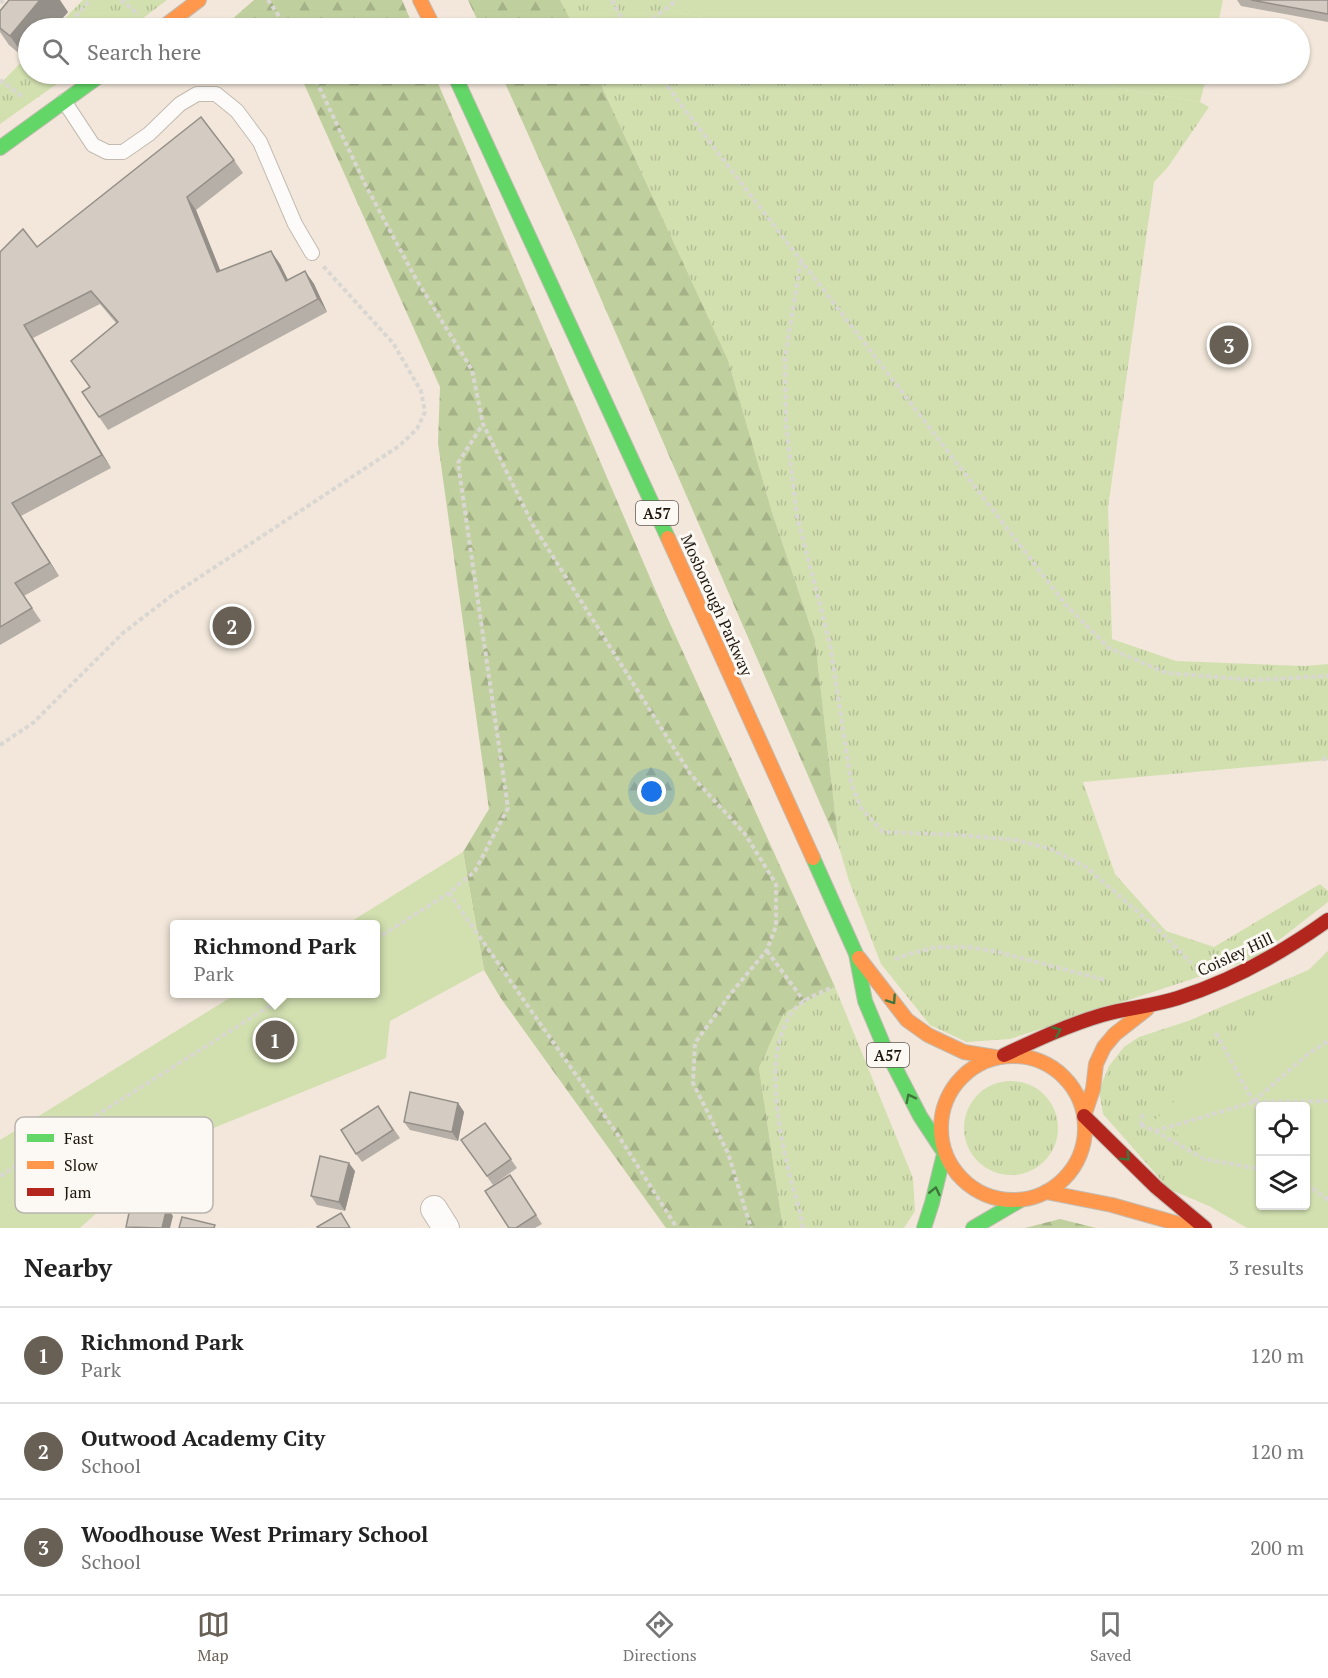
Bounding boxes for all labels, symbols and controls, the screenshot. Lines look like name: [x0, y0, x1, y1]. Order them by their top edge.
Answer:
search box: [18, 18, 1310, 84]
icon: search: [39, 35, 72, 68]
text: Search here: [87, 37, 201, 66]
pin: 3: [1210, 322, 1248, 368]
road number: A57: [636, 501, 678, 525]
street label: Mosborough Parkway: [676, 531, 759, 680]
pin: 2: [212, 604, 252, 648]
your location: [637, 777, 666, 806]
popup: [170, 920, 380, 998]
street label: Coisley Hill: [1194, 927, 1277, 981]
text: Richmond Park: [194, 931, 356, 960]
text: Park: [194, 960, 234, 987]
one-way arrow: [885, 994, 896, 1005]
pin: 1: [256, 1018, 294, 1062]
one-way arrow: [1051, 1026, 1062, 1038]
road number: A57: [867, 1043, 909, 1067]
one-way arrow: [906, 1093, 918, 1104]
map controls: [1256, 1102, 1310, 1210]
button: locate: [1256, 1102, 1310, 1156]
legend: [15, 1117, 213, 1213]
text: Fast: [64, 1127, 94, 1149]
one-way arrow: [1118, 1150, 1129, 1161]
text: Slow: [64, 1154, 98, 1176]
button: layers: [1256, 1156, 1310, 1210]
text: Jam: [64, 1181, 92, 1203]
one-way arrow: [928, 1186, 941, 1196]
text: Nearby: [24, 1250, 112, 1284]
text: 3 results: [1229, 1254, 1304, 1281]
text: Richmond Park: [81, 1327, 244, 1356]
text: 1: [38, 1342, 49, 1369]
text: 120 m: [1250, 1342, 1304, 1369]
text: Park: [81, 1356, 121, 1383]
text: Outwood Academy City: [81, 1423, 325, 1452]
text: 2: [38, 1438, 49, 1465]
text: 120 m: [1250, 1438, 1304, 1465]
text: School: [81, 1452, 141, 1479]
text: Woodhouse West Primary School: [81, 1519, 428, 1548]
text: 3: [38, 1534, 49, 1561]
text: 200 m: [1250, 1534, 1304, 1561]
text: School: [81, 1548, 141, 1575]
tab: Map: [197, 1608, 230, 1666]
tab: Directions: [623, 1608, 697, 1666]
tab: Saved: [1090, 1608, 1131, 1666]

